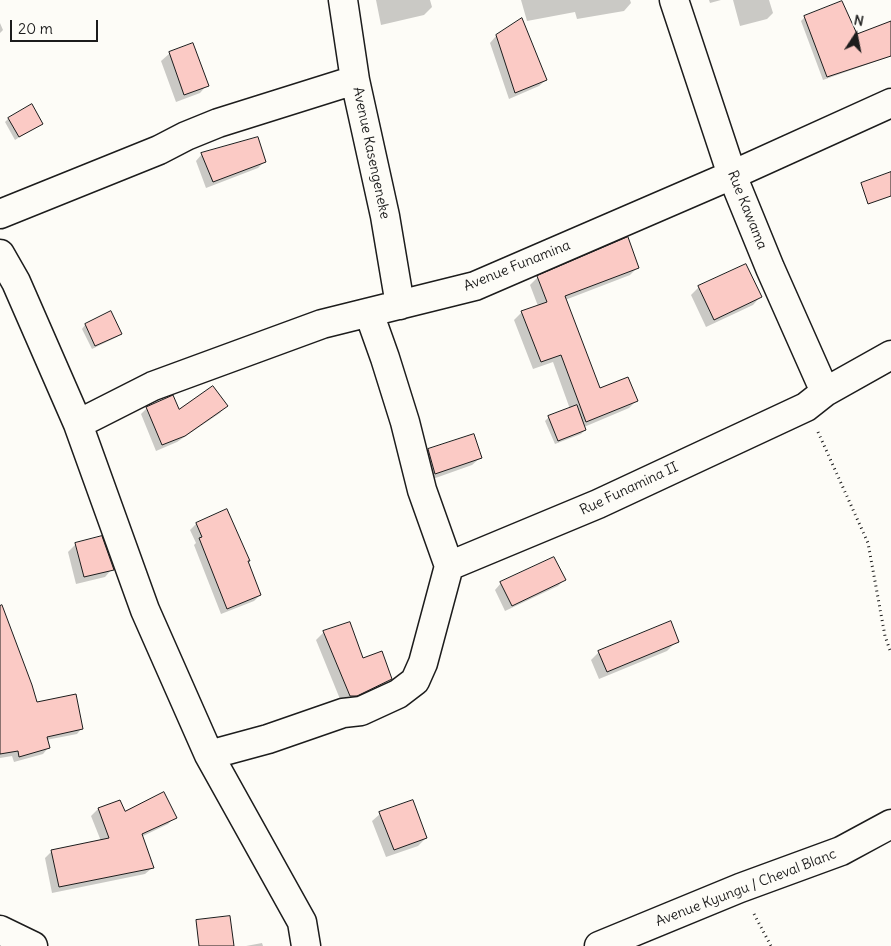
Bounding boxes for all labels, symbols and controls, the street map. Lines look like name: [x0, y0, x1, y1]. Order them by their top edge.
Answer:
scale bar: [12, 10, 100, 42]
north arrow: [831, 10, 881, 60]
text: N: [852, 11, 865, 30]
text: 20 m: [18, 19, 53, 38]
street label: Avenue Kasengeneke: [349, 86, 393, 220]
street label: Rue Kawama: [724, 168, 770, 252]
street label: Avenue Funamina: [461, 237, 573, 295]
street label: Rue Funamina II: [577, 459, 681, 519]
street label: Avenue Kyungu / Cheval Blanc: [653, 846, 839, 930]

